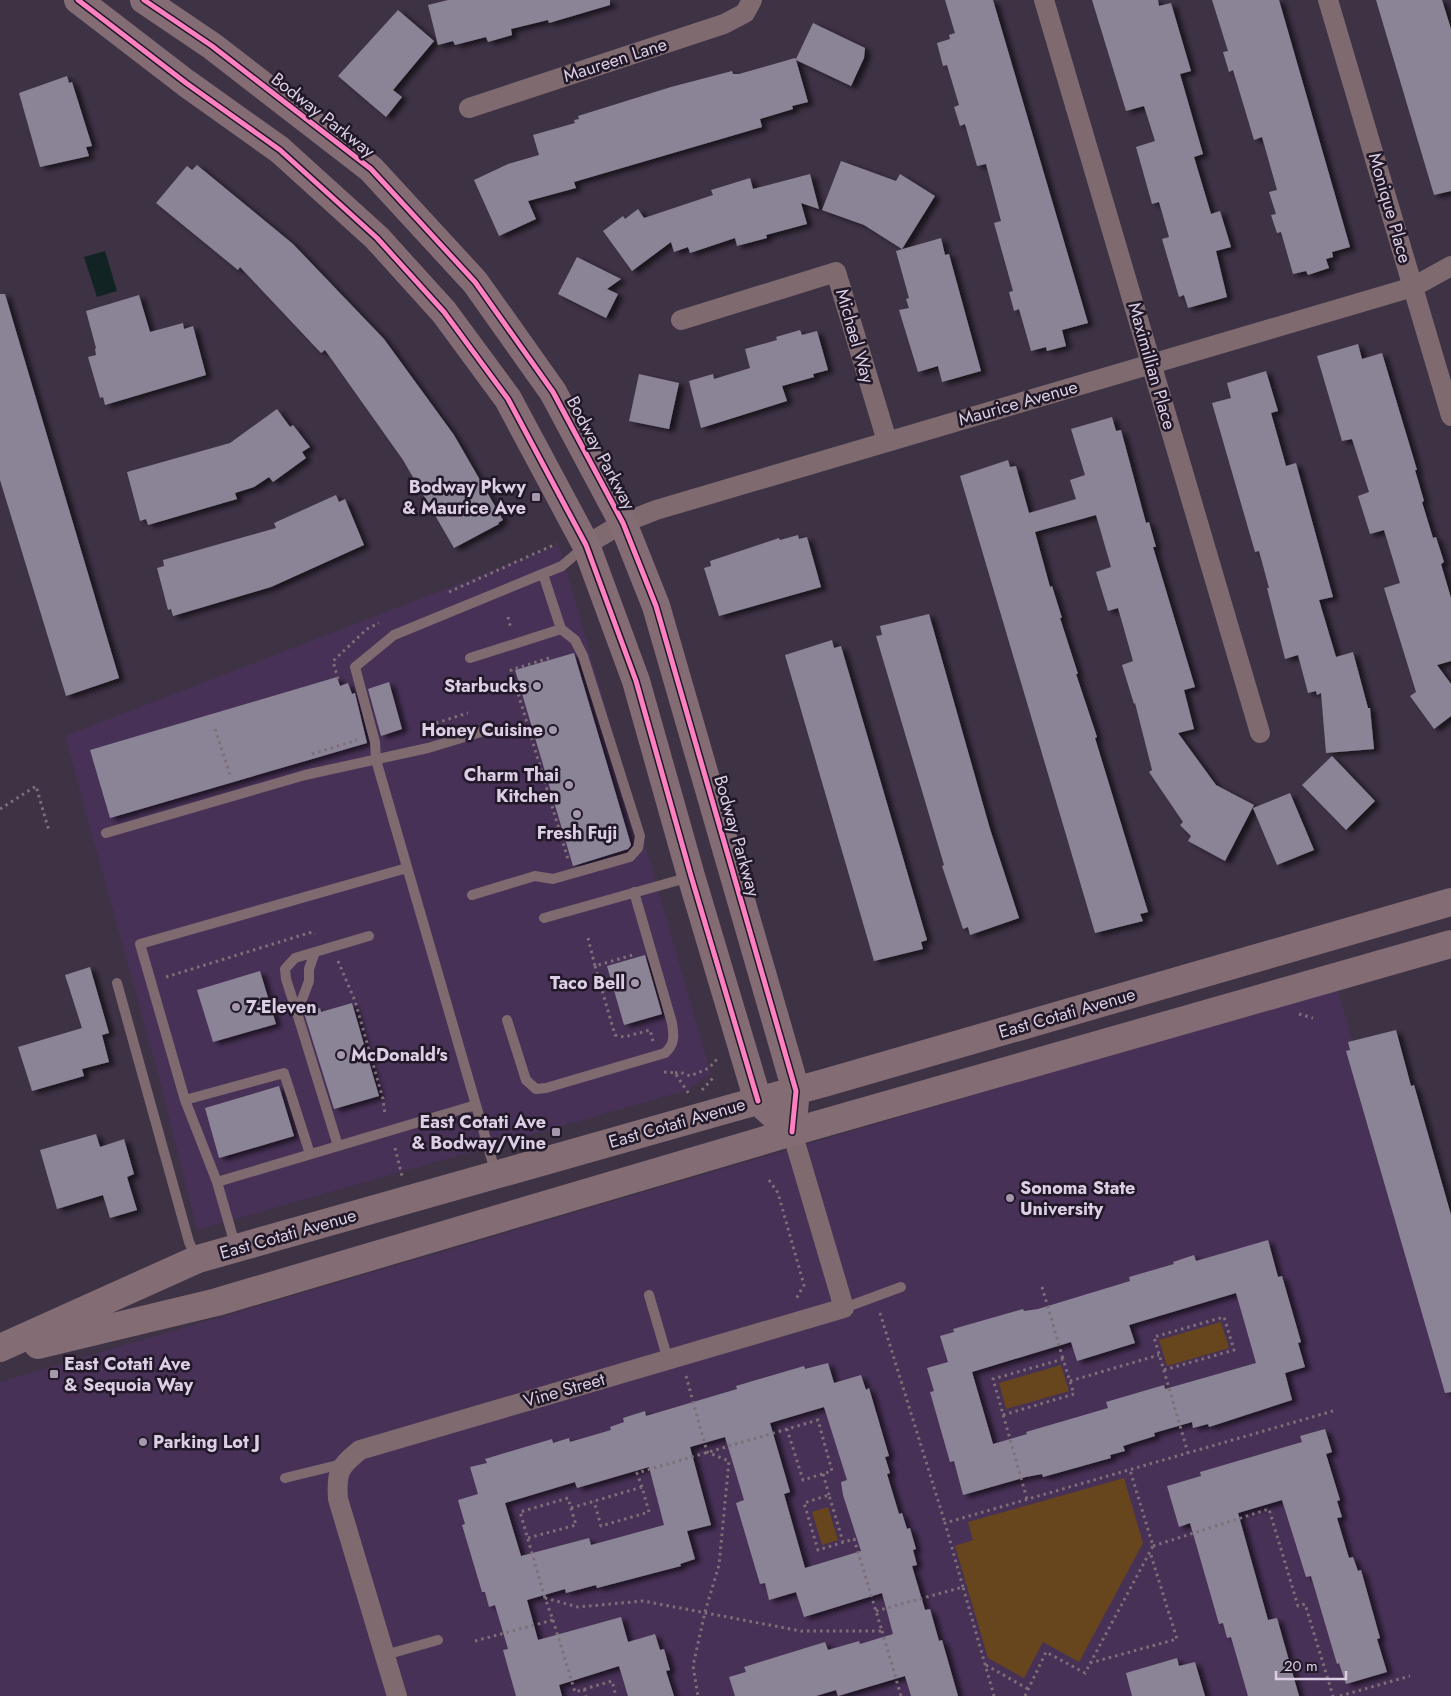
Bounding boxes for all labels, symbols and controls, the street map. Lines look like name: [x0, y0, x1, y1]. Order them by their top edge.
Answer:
street label: Maureen Lane: [560, 31, 670, 89]
street label: Bodway Parkway: [266, 66, 380, 164]
street label: Monique Place: [1362, 150, 1418, 266]
street label: Michael Way: [829, 286, 881, 386]
street label: Maximillian Place: [1121, 299, 1183, 433]
street label: Maurice Avenue: [955, 374, 1081, 432]
street label: Bodway Parkway: [560, 392, 642, 515]
place label: Bodway Pkwy & Maurice Ave: [402, 474, 527, 521]
marker: Bodway Pkwy & Maurice Ave: [530, 491, 542, 503]
place label: Starbucks: [444, 673, 527, 699]
marker: Starbucks: [531, 680, 543, 692]
place label: Honey Cuisine: [421, 717, 543, 743]
marker: Honey Cuisine: [547, 724, 559, 736]
place label: Charm Thai Kitchen: [464, 762, 559, 809]
street label: Bodway Parkway: [707, 772, 767, 900]
marker: Charm Thai Kitchen: [563, 779, 575, 791]
marker: Fresh Fuji: [571, 808, 583, 820]
place label: Fresh Fuji: [537, 820, 617, 846]
place label: Taco Bell: [550, 970, 625, 996]
marker: Taco Bell: [629, 977, 641, 989]
street label: East Cotati Avenue: [996, 981, 1138, 1045]
place label: 7-Eleven: [246, 994, 317, 1020]
marker: 7-Eleven: [230, 1001, 242, 1013]
place label: McDonald's: [351, 1042, 448, 1068]
marker: McDonald's: [335, 1049, 347, 1061]
street label: East Cotati Avenue: [606, 1091, 748, 1155]
place label: East Cotati Ave & Bodway/Vine: [411, 1109, 546, 1156]
marker: East Cotati Ave & Bodway/Vine: [550, 1126, 562, 1138]
place label: Sonoma State University: [1020, 1175, 1135, 1222]
marker: Sonoma State University: [1004, 1192, 1016, 1204]
street label: East Cotati Avenue: [217, 1202, 359, 1266]
place label: East Cotati Ave & Sequoia Way: [64, 1351, 194, 1398]
street label: Vine Street: [520, 1366, 608, 1414]
marker: East Cotati Ave & Sequoia Way: [48, 1368, 60, 1380]
place label: Parking Lot J: [153, 1429, 260, 1455]
marker: Parking Lot J: [137, 1436, 149, 1448]
scale bar: [1276, 1648, 1346, 1680]
text: 20 m: [1284, 1655, 1318, 1677]

